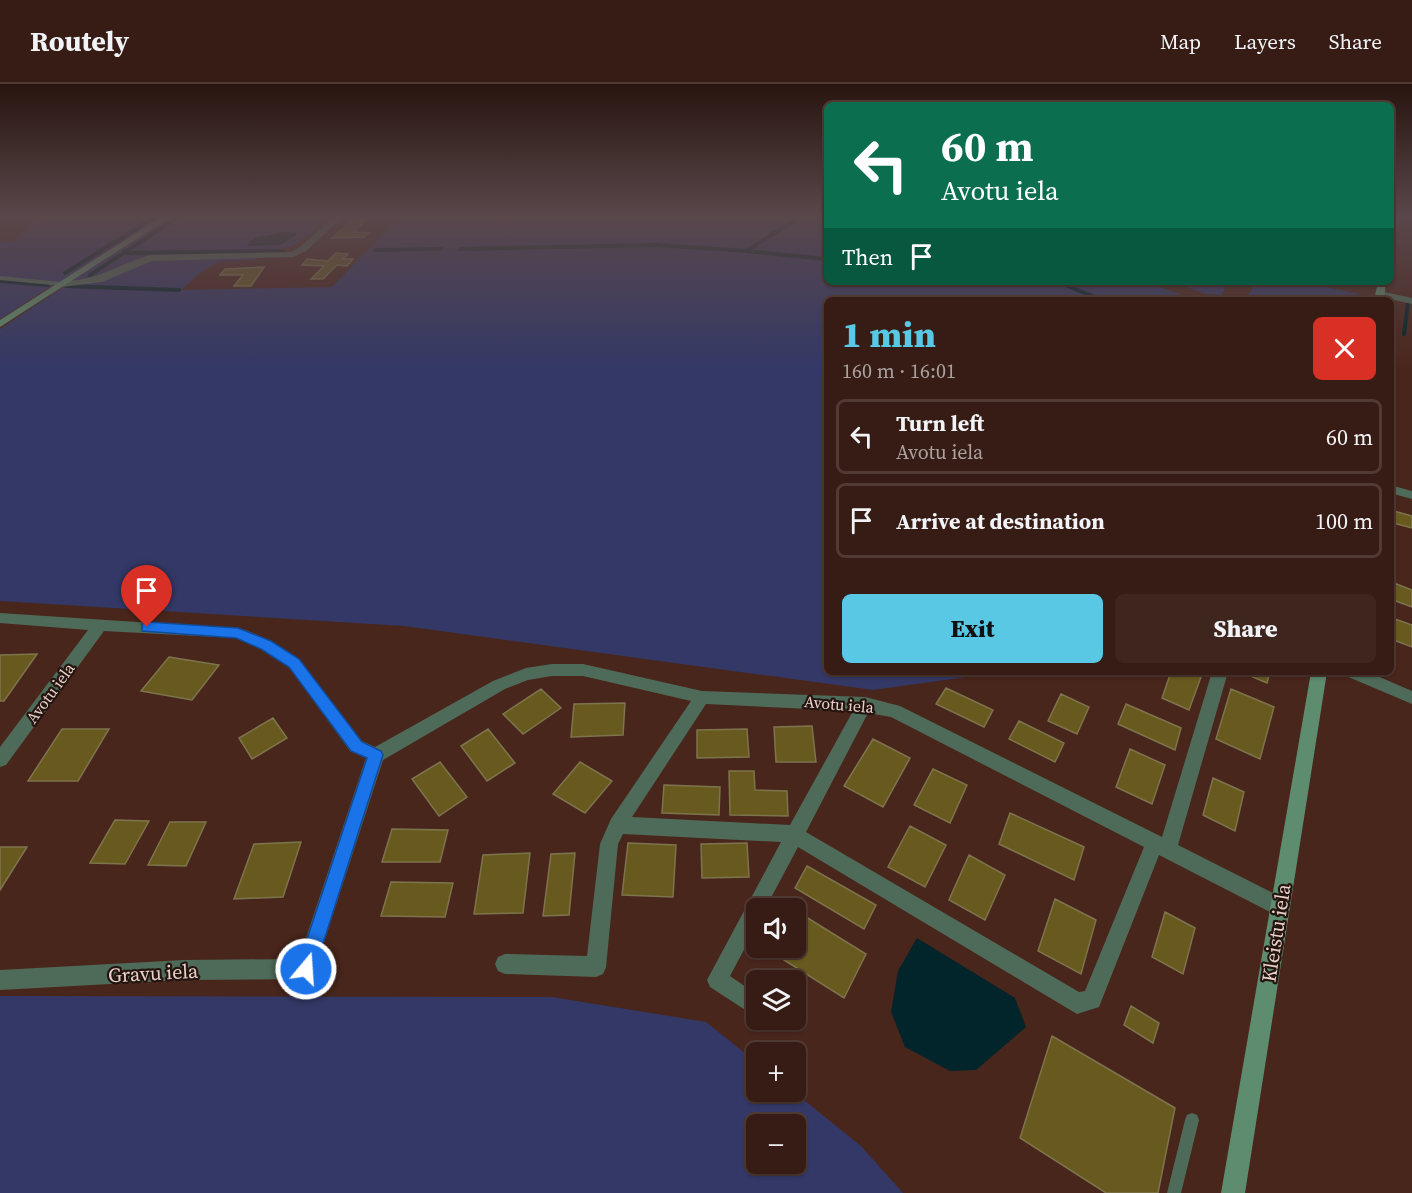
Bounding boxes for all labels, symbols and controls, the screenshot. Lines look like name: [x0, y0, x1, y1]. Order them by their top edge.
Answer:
text: Routely: [30, 22, 129, 60]
text: Map: [1160, 27, 1201, 56]
text: Layers: [1234, 27, 1296, 56]
text: Share: [1329, 27, 1382, 56]
text: 60 m: [941, 117, 1034, 175]
icon: left: [842, 126, 920, 204]
text: Avotu iela: [941, 172, 1059, 209]
icon: arrive: [905, 240, 938, 273]
text: Then: [842, 242, 893, 272]
text: 1 min: [842, 310, 936, 359]
button: close: [1313, 317, 1376, 380]
text: 160 m · 16:01: [842, 357, 956, 385]
text: Turn left: [896, 408, 984, 438]
icon: left: [845, 420, 878, 453]
text: 60 m: [1326, 422, 1373, 452]
text: Avotu iela: [896, 438, 983, 466]
icon: arrive: [845, 504, 878, 537]
text: Arrive at destination: [896, 506, 1105, 536]
text: 100 m: [1315, 506, 1373, 536]
pin: [121, 565, 172, 627]
icon: arrive: [130, 574, 163, 607]
button: Exit: [842, 594, 1103, 663]
button: Share: [1115, 594, 1376, 663]
street label: Avotu iela: [21, 658, 80, 728]
street label: Avotu iela: [803, 690, 876, 718]
street label: Kleistu iela: [1254, 881, 1298, 984]
map controls: [746, 898, 806, 1174]
button: sound: [746, 898, 806, 958]
position arrow: [274, 937, 338, 1001]
street label: Gravu iela: [107, 957, 199, 989]
button: layers: [746, 970, 806, 1030]
button: +: [746, 1042, 806, 1102]
button: −: [746, 1114, 806, 1174]

